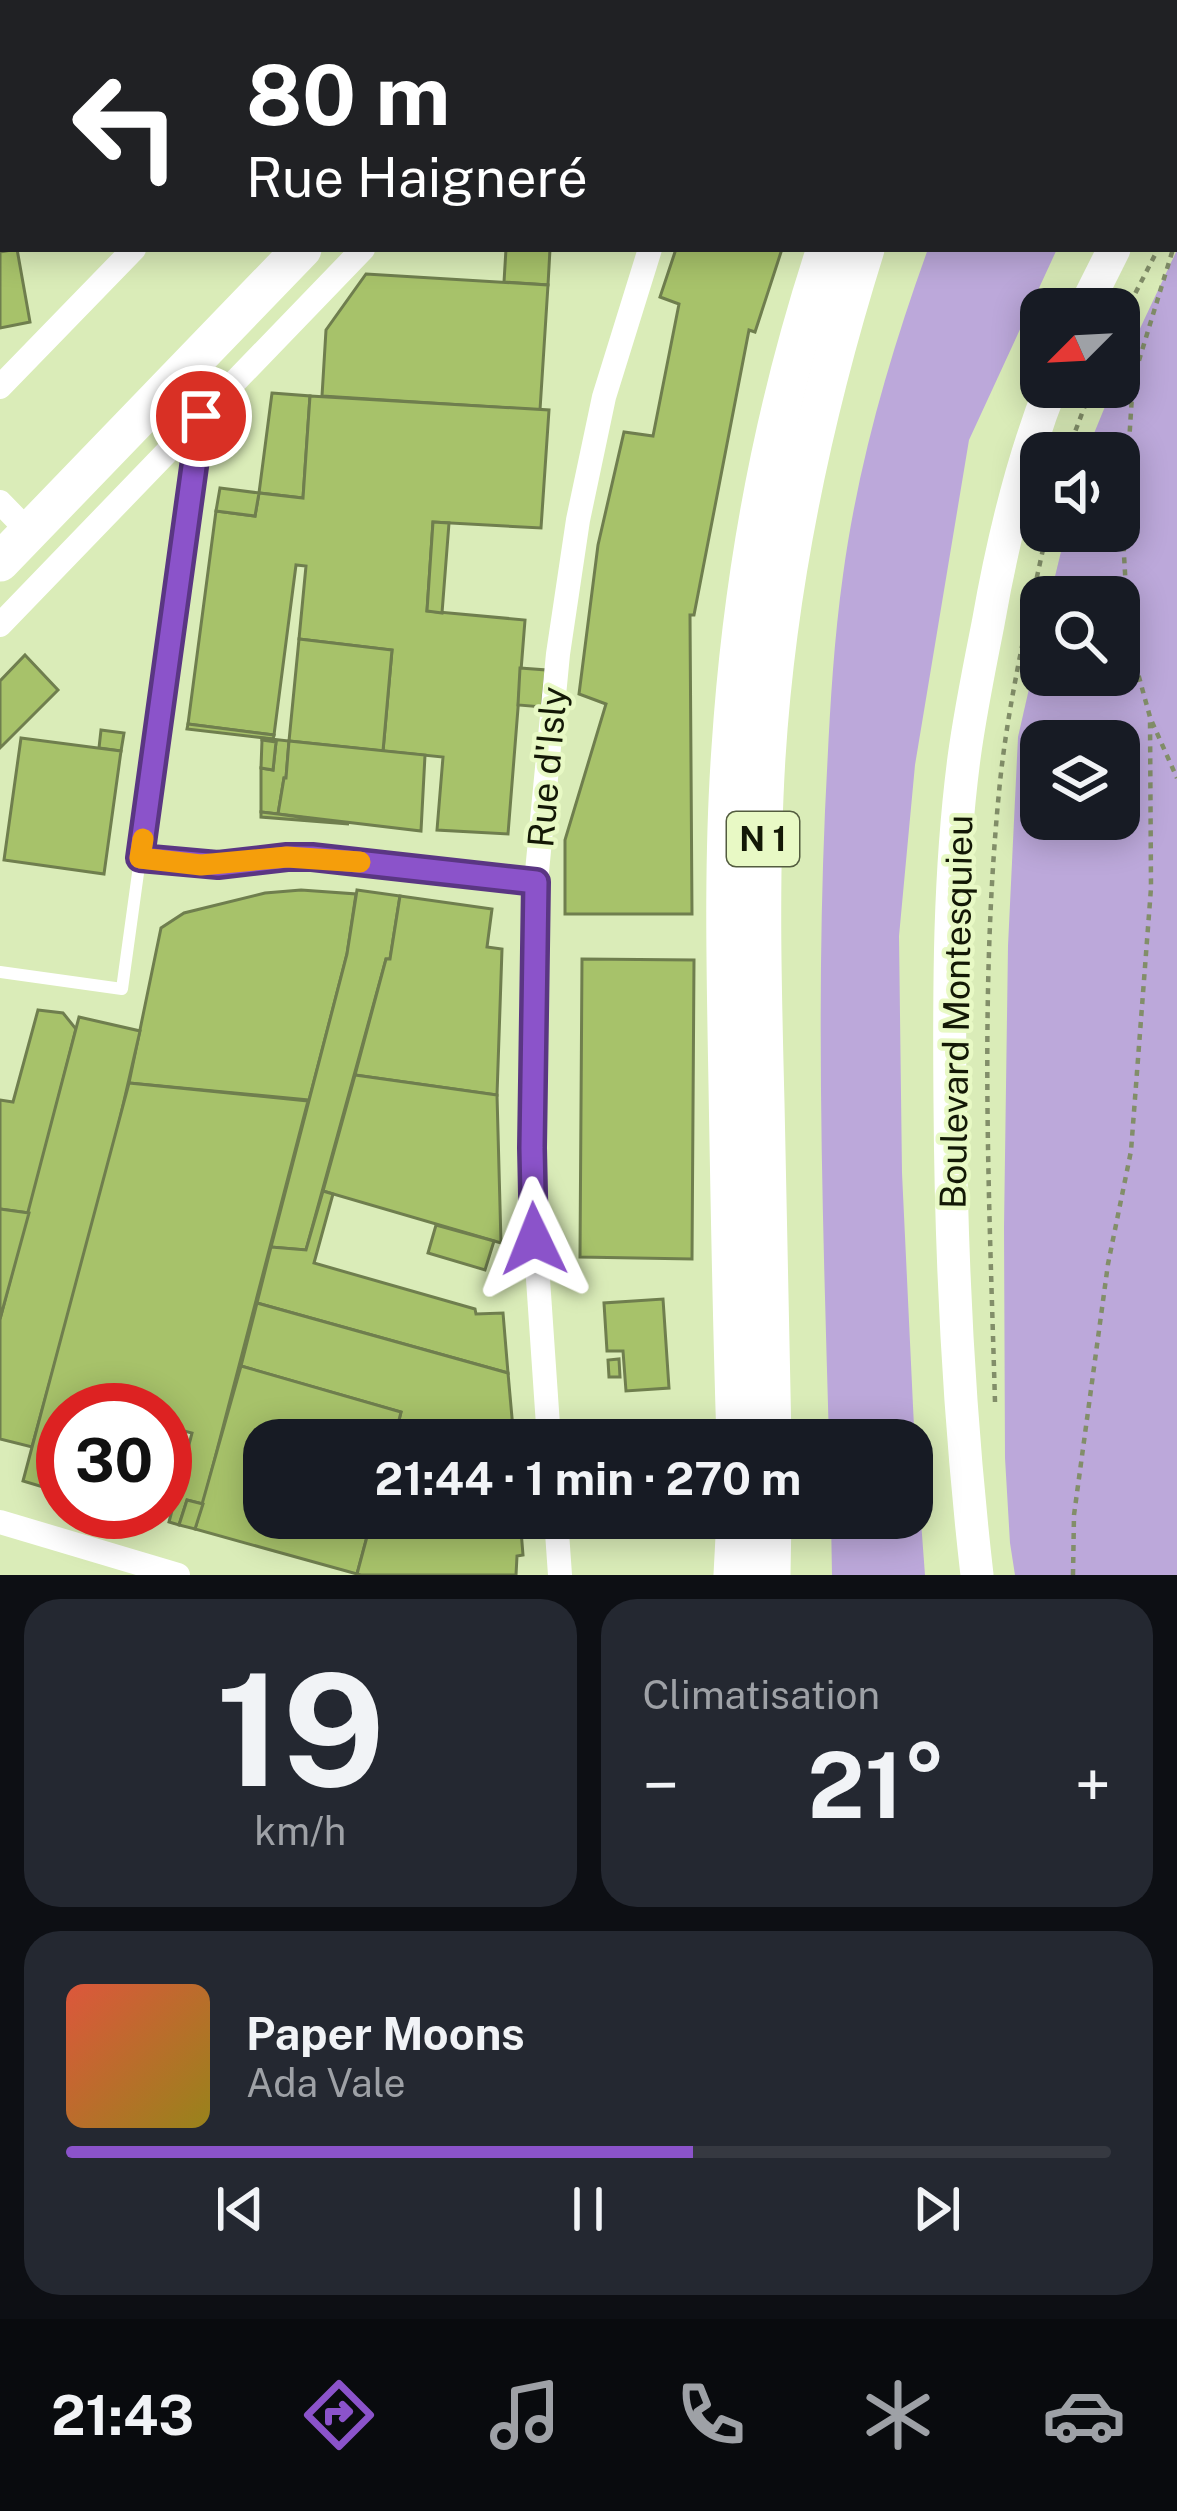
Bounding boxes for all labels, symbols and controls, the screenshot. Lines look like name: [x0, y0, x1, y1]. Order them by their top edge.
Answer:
text: 80 m: [246, 45, 450, 144]
icon: left: [48, 48, 204, 204]
text: Rue Haigneré: [246, 146, 588, 209]
north arrow: [1020, 288, 1140, 408]
map controls: [1020, 288, 1140, 840]
pin: [150, 365, 252, 467]
icon: arrive: [168, 383, 234, 449]
button: sound: [1020, 432, 1140, 552]
button: search: [1020, 576, 1140, 696]
street label: Rue d'Isly: [519, 685, 575, 849]
button: layers: [1020, 720, 1140, 840]
road number: N 1: [727, 812, 799, 866]
street label: Boulevard Montesquieu: [932, 815, 980, 1209]
position arrow: [471, 1176, 597, 1302]
speed limit sign: 30: [36, 1383, 192, 1539]
text: 21:44 · 1 min · 270 m: [375, 1452, 801, 1505]
text: 19: [215, 1638, 385, 1821]
text: Climatisation: [643, 1672, 880, 1718]
text: 21°: [808, 1732, 946, 1838]
text: −: [643, 1746, 679, 1824]
text: +: [1074, 1746, 1111, 1824]
text: km/h: [254, 1808, 346, 1854]
text: Paper Moons: [246, 2007, 525, 2060]
text: Ada Vale: [246, 2060, 406, 2106]
icon: previous: [207, 2176, 273, 2242]
icon: pause: [555, 2176, 621, 2242]
icon: next: [904, 2176, 970, 2242]
icon: directions: [297, 2373, 381, 2457]
icon: music: [483, 2373, 567, 2457]
icon: phone: [669, 2373, 753, 2457]
icon: climate: [856, 2373, 940, 2457]
icon: car: [1042, 2373, 1126, 2457]
text: 21:43: [51, 2384, 194, 2447]

